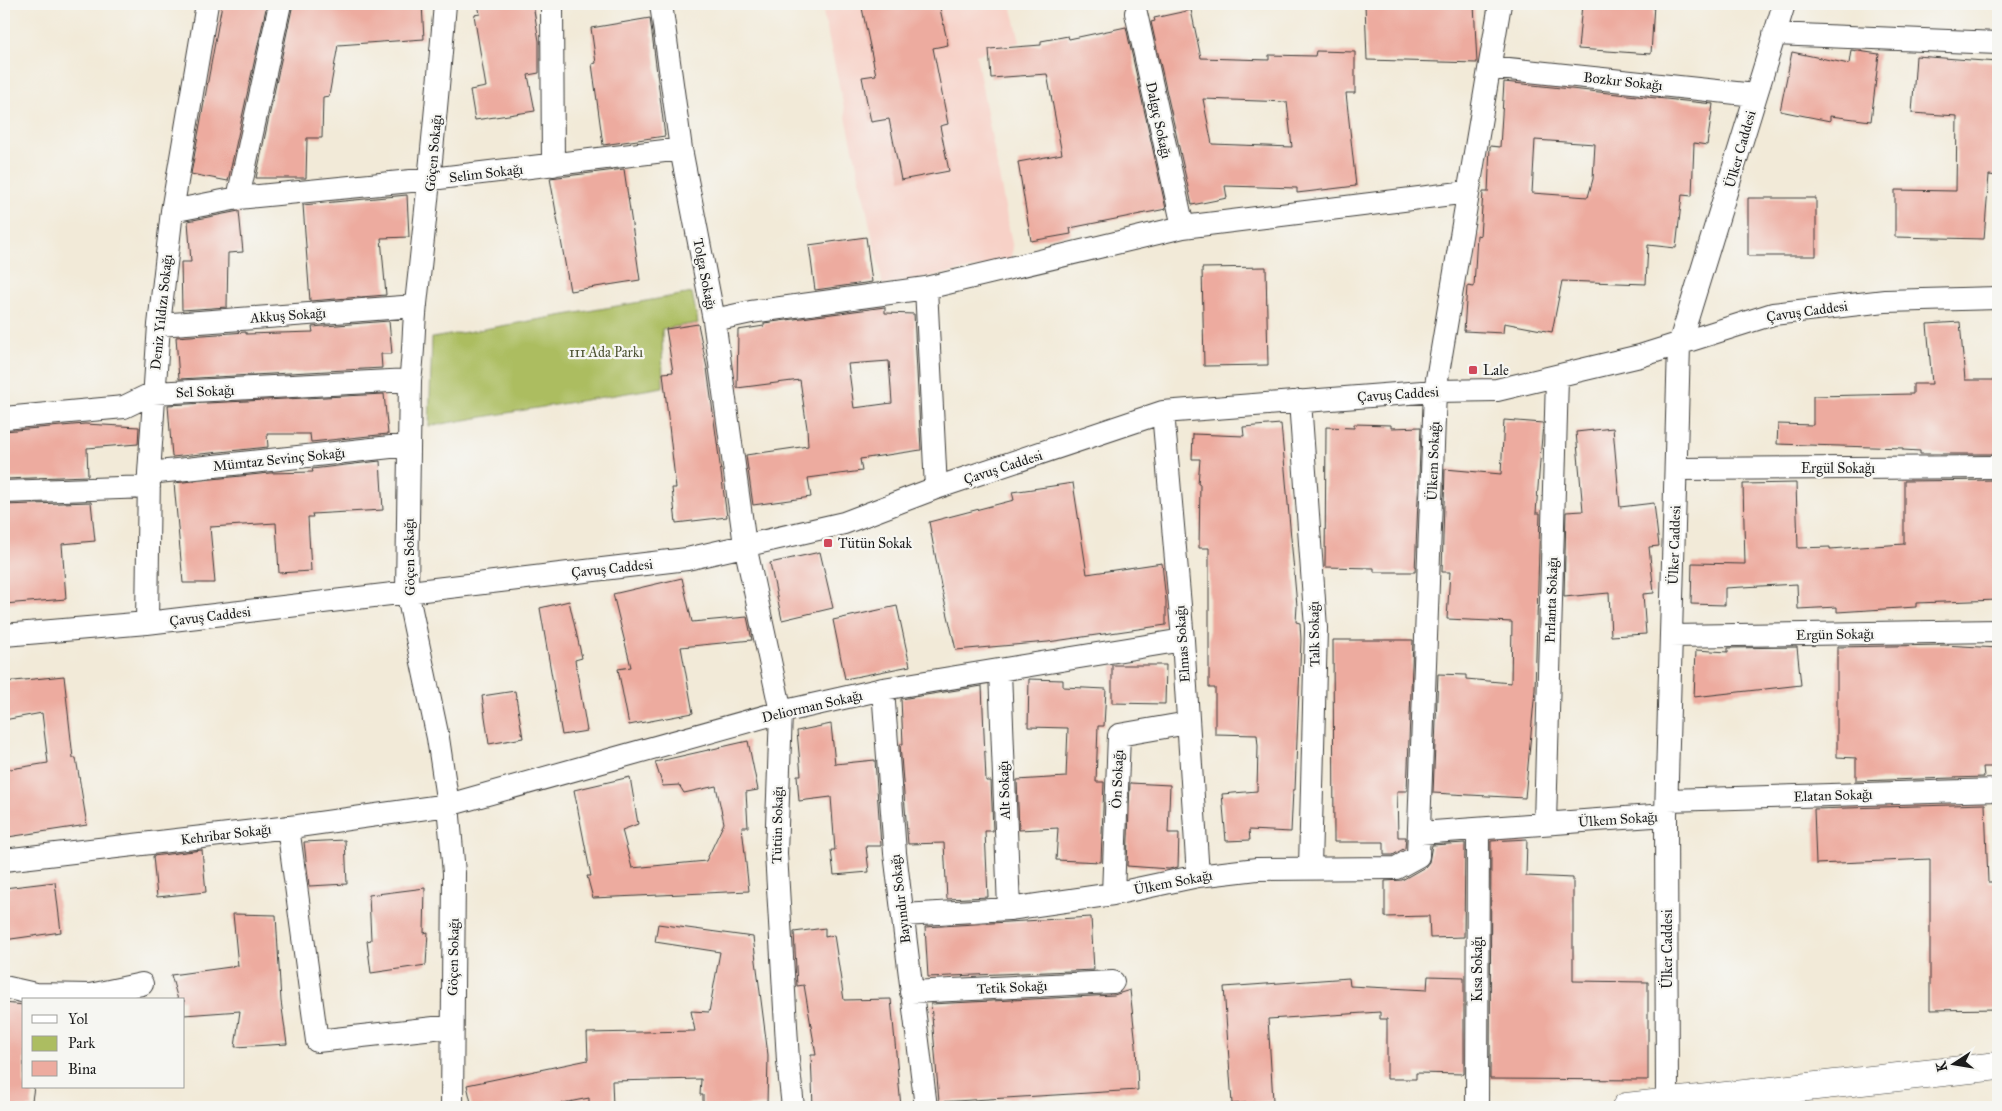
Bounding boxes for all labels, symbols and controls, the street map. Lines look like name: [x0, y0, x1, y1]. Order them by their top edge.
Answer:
street label: Bozkır Sokağı: [1583, 69, 1663, 94]
street label: Dalgıç Sokağı: [1142, 80, 1175, 160]
street label: Ülker Caddesi: [1719, 108, 1760, 190]
street label: Göçen Sokağı: [422, 113, 445, 192]
street label: Selim Sokağı: [448, 161, 524, 186]
street label: Tolga Sokağı: [689, 237, 720, 312]
street label: Deniz Yıldızı Sokağı: [147, 253, 176, 371]
street label: Çavuş Caddesi: [1765, 297, 1849, 326]
street label: Akkuş Sokağı: [249, 304, 327, 327]
park label: 111 Ada Parkı: [569, 344, 643, 361]
place label: Lale: [1483, 362, 1509, 379]
marker: Lale: [1467, 364, 1479, 376]
street label: Sel Sokağı: [175, 381, 235, 402]
street label: Çavuş Caddesi: [1357, 383, 1440, 406]
street label: Ülkem Sokağı: [1422, 421, 1443, 501]
street label: Mümtaz Sevinç Sokağı: [212, 444, 346, 475]
street label: Çavuş Caddesi: [962, 447, 1045, 488]
street label: Ergül Sokağı: [1801, 460, 1875, 477]
street label: Ülker Caddesi: [1663, 505, 1684, 585]
street label: Göçen Sokağı: [400, 518, 419, 596]
place label: Tütün Sokak: [838, 535, 913, 552]
marker: Tütün Sokak: [822, 537, 834, 549]
street label: Çavuş Caddesi: [570, 556, 654, 581]
street label: Pırlanta Sokağı: [1542, 557, 1562, 643]
street label: Talk Sokağı: [1305, 601, 1324, 667]
street label: Çavuş Caddesi: [168, 603, 252, 630]
street label: Elmas Sokağı: [1171, 605, 1194, 683]
street label: Ergün Sokağı: [1796, 625, 1874, 644]
street label: Deliorman Sokağı: [760, 687, 864, 726]
street label: Ön Sokağı: [1106, 749, 1127, 809]
street label: Alt Sokağı: [995, 760, 1014, 821]
street label: Tütün Sokağı: [768, 786, 787, 864]
street label: Elatan Sokağı: [1793, 786, 1873, 805]
street label: Ülkem Sokağı: [1578, 806, 1659, 831]
street label: Kehribar Sokağı: [180, 820, 273, 848]
street label: Bayındır Sokağı: [887, 853, 914, 945]
street label: Ülkem Sokağı: [1132, 865, 1214, 898]
street label: Ülker Caddesi: [1657, 909, 1676, 989]
street label: Göçen Sokağı: [444, 918, 463, 996]
street label: Kısa Sokağı: [1469, 936, 1486, 1002]
street label: Tetik Sokağı: [976, 977, 1048, 998]
legend: [22, 998, 185, 1088]
text: Yol: [68, 1010, 89, 1028]
text: Park: [68, 1034, 95, 1052]
north arrow: [1930, 1038, 1980, 1088]
text: K: [1932, 1059, 1951, 1073]
text: Bina: [68, 1060, 97, 1078]

